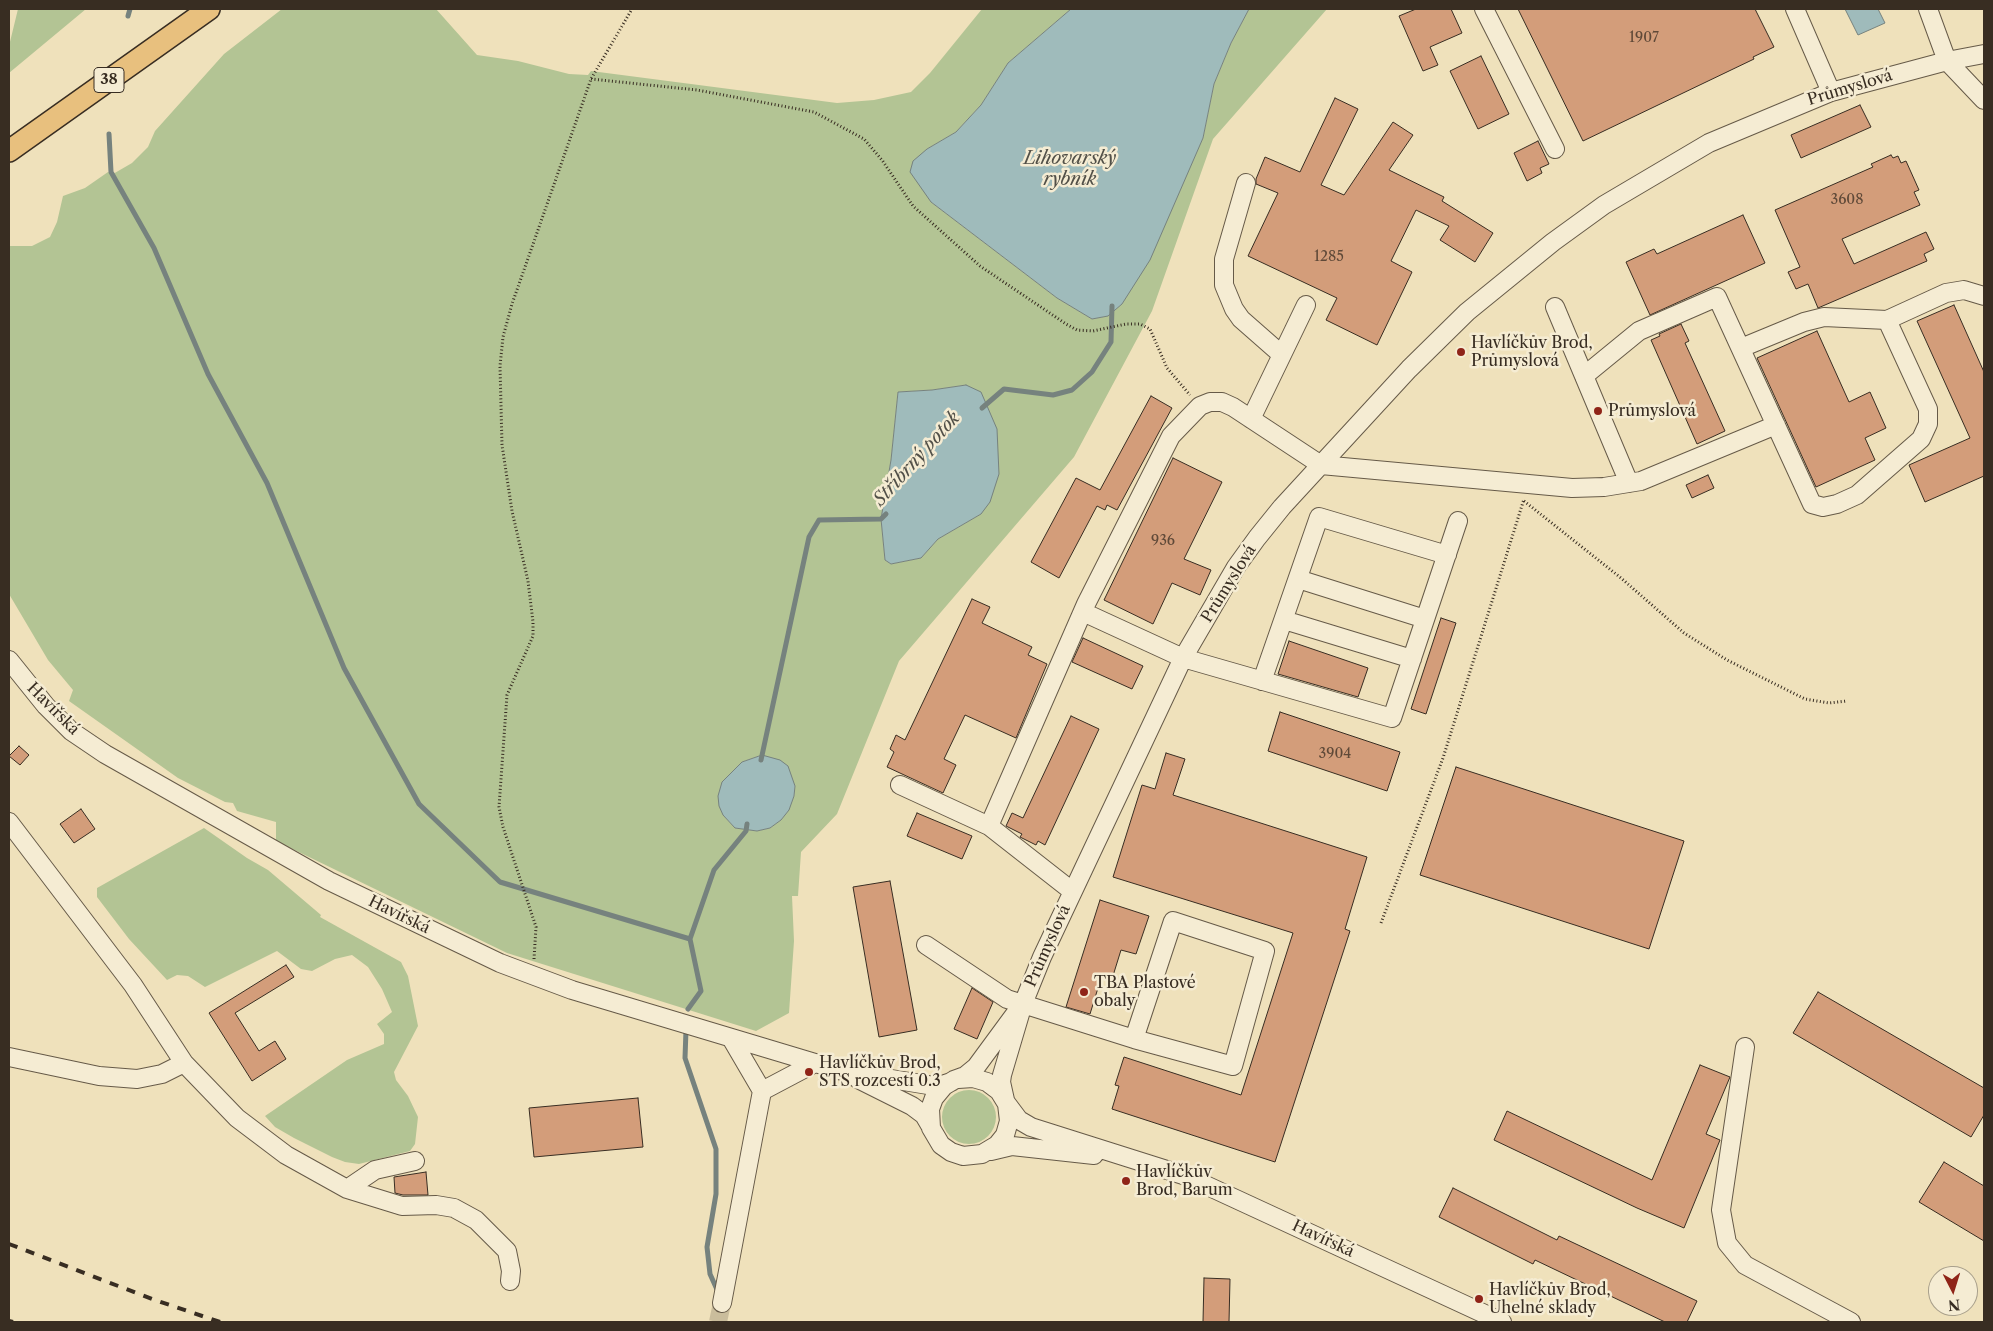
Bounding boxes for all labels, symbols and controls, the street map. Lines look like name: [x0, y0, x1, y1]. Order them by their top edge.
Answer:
house number: 1907: [1629, 30, 1659, 46]
street label: Průmyslová: [1805, 66, 1895, 110]
road number: 38: [94, 68, 124, 92]
water label: Lihovarský rybník: [1024, 148, 1116, 190]
house number: 3608: [1830, 192, 1864, 208]
house number: 1285: [1314, 249, 1344, 265]
place label: Havlíčkův Brod, Průmyslová: [1471, 333, 1593, 371]
marker: Havlíčkův Brod, Průmyslová: [1455, 346, 1467, 358]
place label: Průmyslová: [1608, 401, 1696, 421]
marker: Průmyslová: [1592, 405, 1604, 417]
water label: Stříbrný potok: [869, 408, 965, 510]
house number: 936: [1151, 533, 1175, 549]
street label: Průmyslová: [1198, 542, 1260, 626]
street label: Havířská: [23, 679, 83, 739]
house number: 3904: [1319, 746, 1351, 762]
street label: Havířská: [365, 892, 433, 938]
street label: Průmyslová: [1021, 902, 1075, 990]
place label: TBA Plastové obaly: [1094, 973, 1196, 1011]
marker: TBA Plastové obaly: [1078, 986, 1090, 998]
place label: Havlíčkův Brod, STS rozcestí 0.3: [819, 1053, 941, 1091]
marker: Havlíčkův Brod, STS rozcestí 0.3: [803, 1066, 815, 1078]
place label: Havlíčkův Brod, Barum: [1136, 1162, 1233, 1200]
marker: Havlíčkův Brod, Barum: [1120, 1175, 1132, 1187]
street label: Havířská: [1289, 1216, 1357, 1262]
north arrow: [1928, 1266, 1978, 1316]
place label: Havlíčkův Brod, Uhelné sklady: [1489, 1280, 1611, 1318]
marker: Havlíčkův Brod, Uhelné sklady: [1473, 1293, 1485, 1305]
text: N: [1947, 1295, 1961, 1314]

